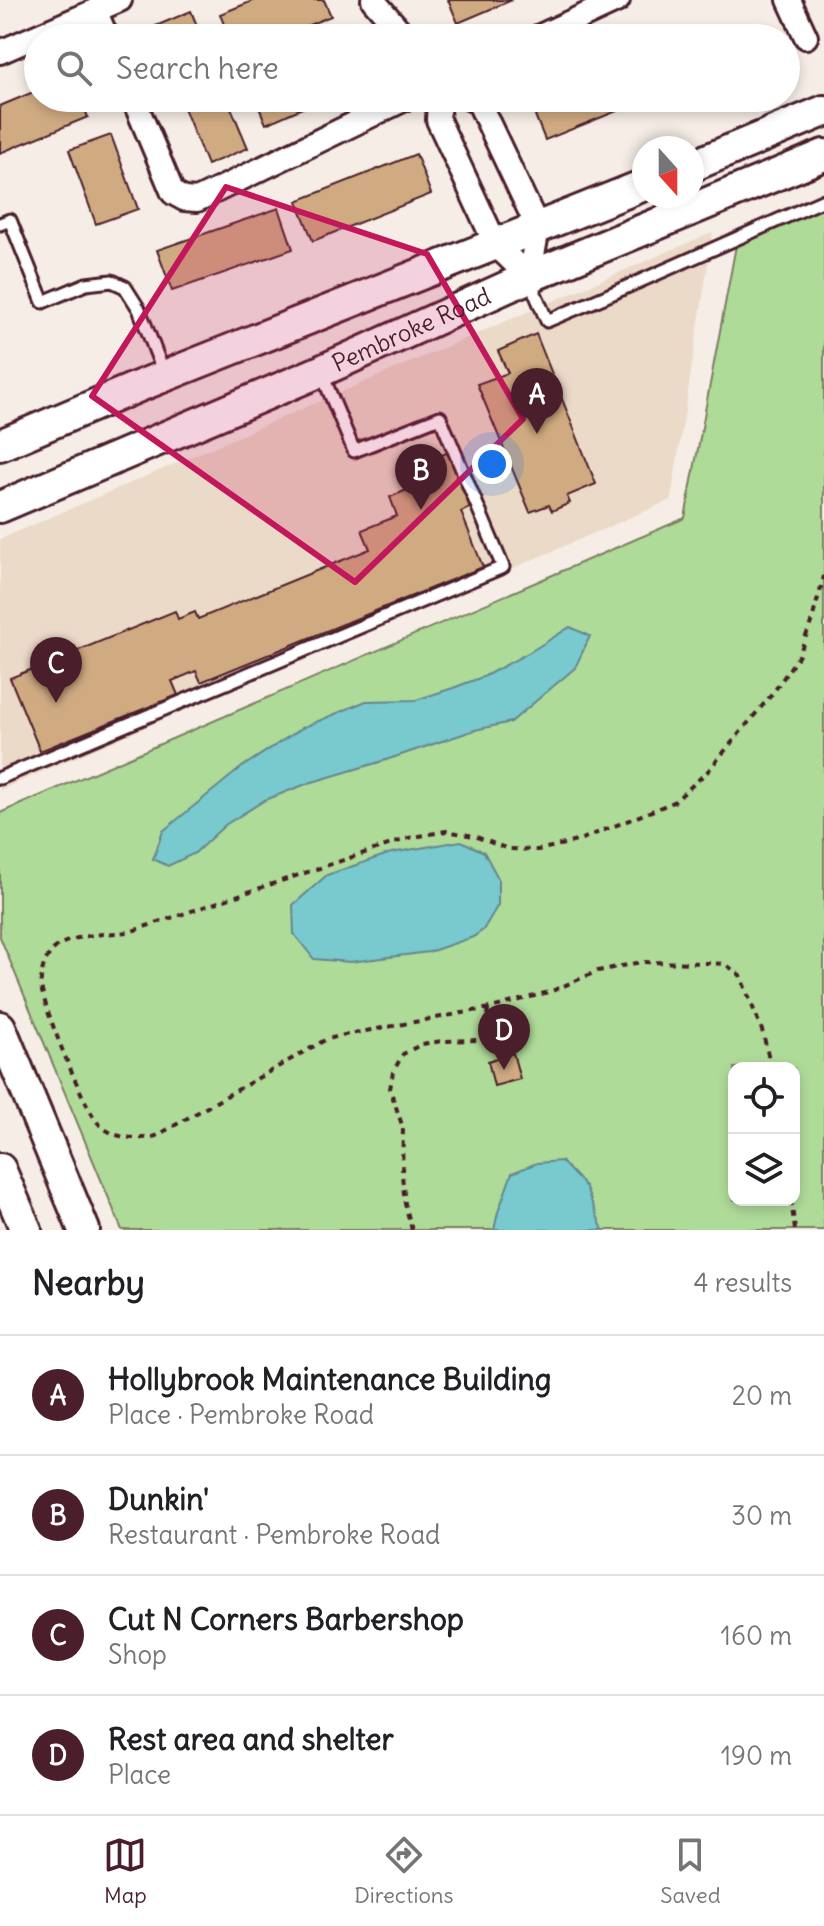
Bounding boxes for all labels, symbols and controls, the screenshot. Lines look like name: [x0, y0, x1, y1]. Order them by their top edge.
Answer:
search box: [24, 24, 800, 112]
icon: search: [52, 46, 96, 90]
text: Search here: [116, 49, 279, 87]
north arrow: [632, 136, 704, 208]
street label: Pembroke Road: [327, 280, 495, 378]
pin: A: [511, 368, 563, 434]
pin: B: [395, 444, 447, 510]
your location: [472, 444, 512, 484]
pin: C: [30, 637, 82, 703]
pin: D: [478, 1004, 530, 1070]
map controls: [728, 1062, 800, 1206]
button: locate: [728, 1062, 800, 1134]
button: layers: [728, 1134, 800, 1206]
text: Nearby: [32, 1261, 145, 1304]
text: 4 results: [694, 1266, 792, 1299]
text: Hollybrook Maintenance Building: [108, 1360, 552, 1398]
text: A: [50, 1379, 66, 1412]
text: 20 m: [732, 1379, 792, 1412]
text: Place · Pembroke Road: [108, 1398, 374, 1431]
text: Dunkin': [108, 1480, 209, 1518]
text: B: [49, 1499, 67, 1532]
text: 30 m: [731, 1499, 792, 1532]
text: Restaurant · Pembroke Road: [108, 1518, 440, 1551]
text: Cut N Corners Barbershop: [108, 1600, 464, 1638]
text: C: [49, 1619, 67, 1652]
text: 160 m: [721, 1619, 792, 1652]
text: Shop: [108, 1638, 167, 1671]
text: Rest area and shelter: [108, 1720, 394, 1758]
text: D: [49, 1739, 67, 1772]
text: 190 m: [721, 1739, 792, 1772]
text: Place: [108, 1758, 171, 1791]
tab: Map: [103, 1833, 147, 1909]
tab: Directions: [354, 1833, 454, 1909]
tab: Saved: [660, 1833, 721, 1909]

